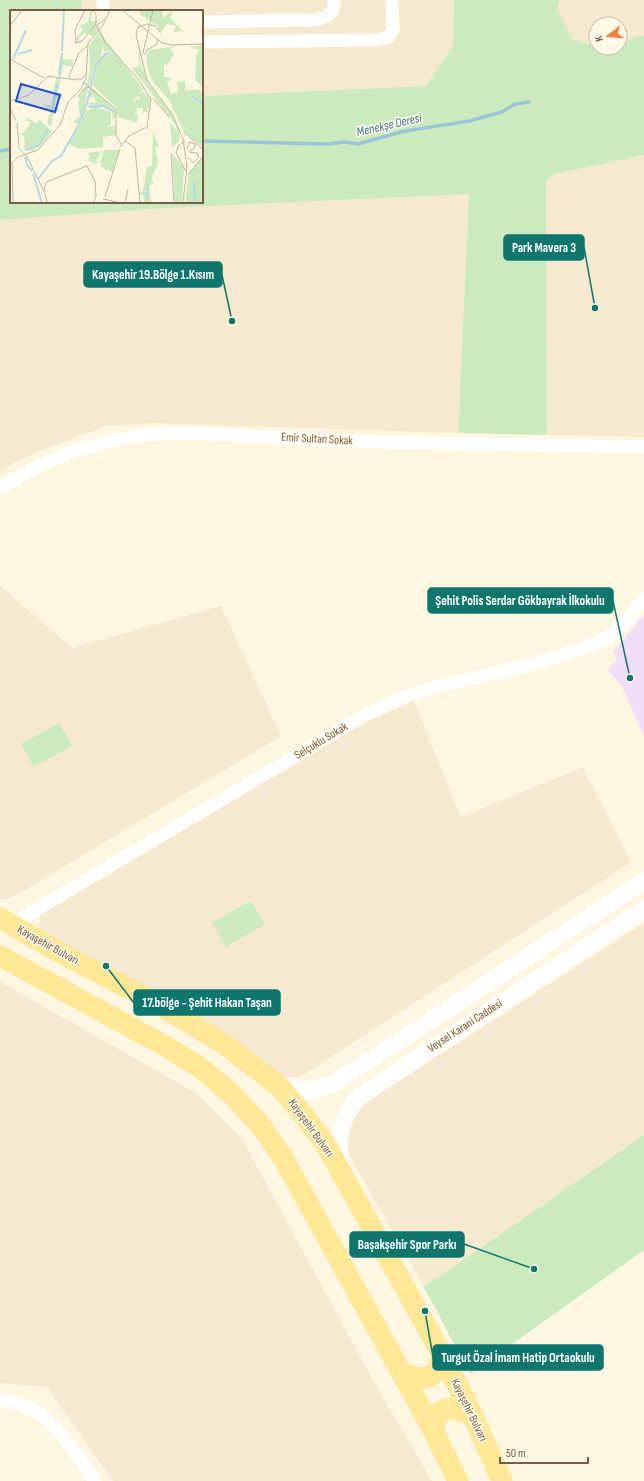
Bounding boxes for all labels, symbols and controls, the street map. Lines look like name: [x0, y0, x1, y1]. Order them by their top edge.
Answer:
inset map: [10, 10, 203, 203]
north arrow: [588, 16, 628, 56]
text: K: [592, 34, 606, 43]
water label: Menekşe Deresi: [355, 110, 424, 140]
callout: Park Mavera 3: [504, 235, 584, 260]
text: Park Mavera 3: [512, 240, 576, 256]
callout: Kayaşehir 19.Bölge 1.Kısım: [84, 262, 222, 287]
text: Kayaşehir 19.Bölge 1.Kısım: [92, 267, 214, 283]
street label: Emir Sultan Sokak: [281, 430, 354, 448]
callout: Şehit Polis Serdar Gökbayrak İlkokulu: [428, 588, 613, 613]
text: Şehit Polis Serdar Gökbayrak İlkokulu: [435, 593, 605, 609]
street label: Selçuklu Sokak: [292, 719, 351, 763]
street label: Kayaşehir Bulvarı: [15, 922, 81, 968]
callout: 17.bölge - Şehit Hakan Taşan: [134, 990, 280, 1015]
text: 17.bölge - Şehit Hakan Taşan: [142, 995, 272, 1011]
street label: Veysel Karani Caddesi: [425, 996, 505, 1056]
street label: Kayaşehir Bulvarı: [285, 1096, 337, 1160]
callout: Başakşehir Spor Parkı: [350, 1232, 464, 1257]
text: Başakşehir Spor Parkı: [358, 1237, 457, 1253]
callout: Turgut Özal İmam Hatip Ortaokulu: [433, 1345, 603, 1370]
text: Turgut Özal İmam Hatip Ortaokulu: [441, 1350, 595, 1366]
street label: Kayaşehir Bulvarı: [447, 1376, 491, 1444]
scale bar: [500, 1439, 588, 1465]
text: 50 m: [506, 1446, 526, 1461]

